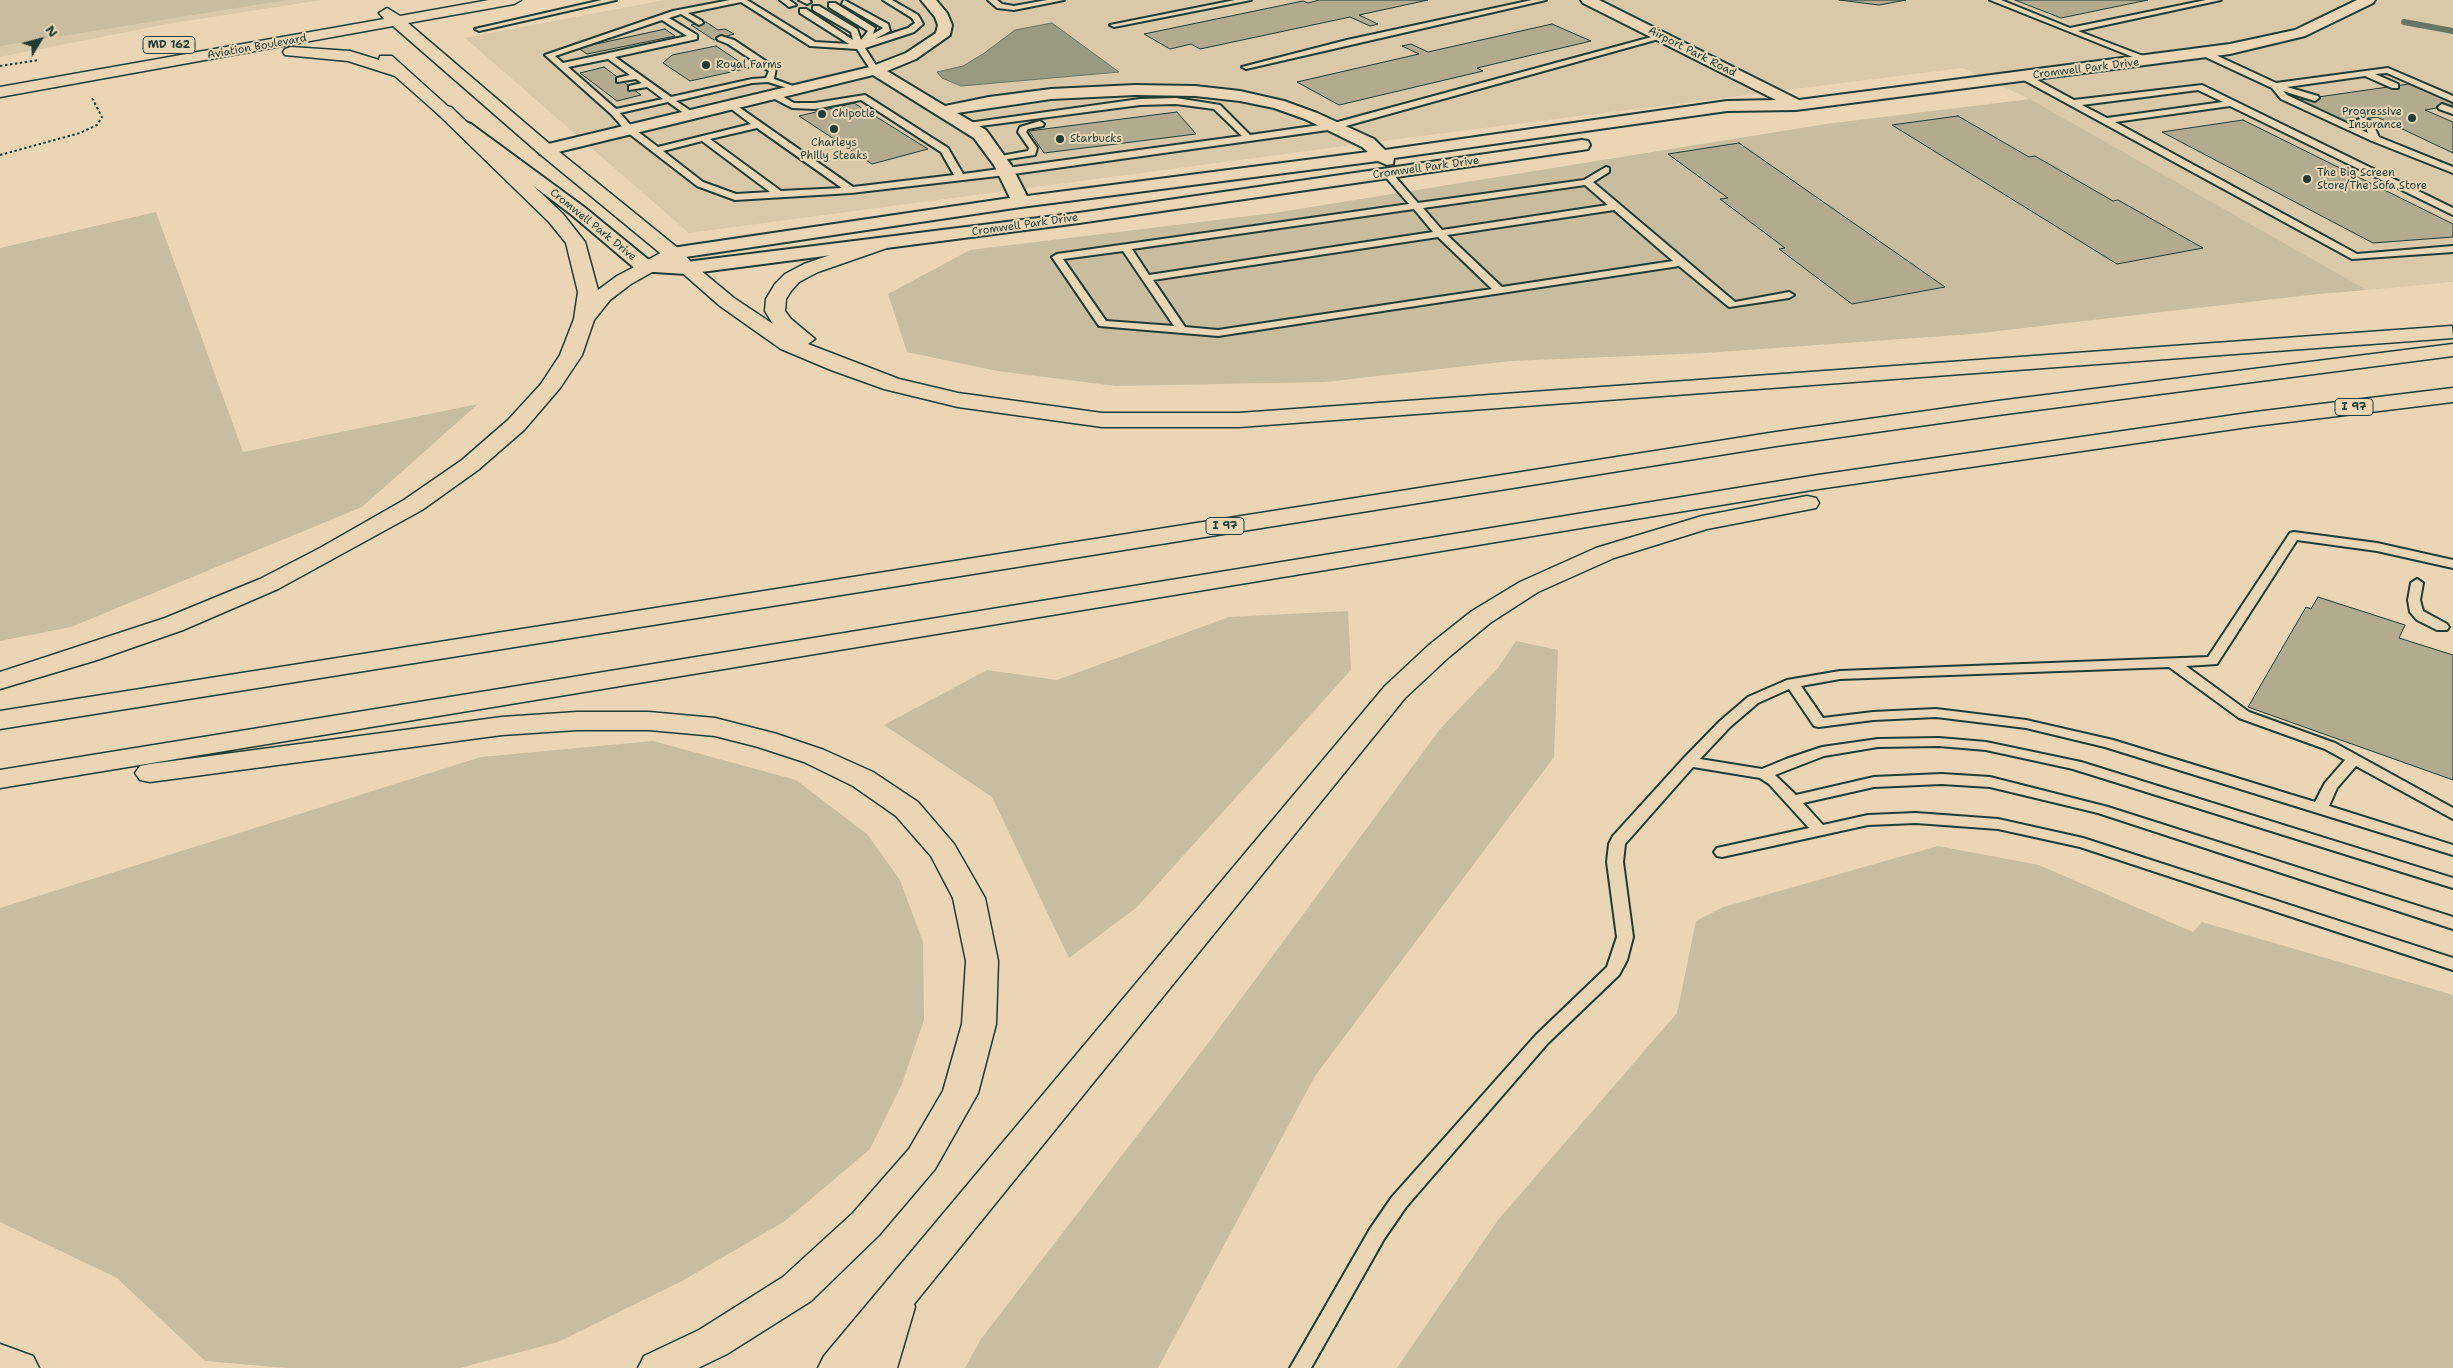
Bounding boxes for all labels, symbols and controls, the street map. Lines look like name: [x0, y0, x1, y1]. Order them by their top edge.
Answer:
north arrow: [15, 15, 65, 65]
text: N: [41, 21, 63, 41]
street label: Airport Park Road: [1646, 24, 1738, 80]
street label: Aviation Boulevard: [206, 32, 308, 62]
road number: MD 162: [143, 36, 195, 54]
street label: Cromwell Park Drive: [2032, 56, 2140, 82]
place label: Royal Farms: [716, 58, 782, 72]
marker: Royal Farms: [700, 59, 712, 71]
place label: Progressive Insurance: [2342, 105, 2402, 131]
place label: Chipotle: [832, 107, 875, 121]
marker: Chipotle: [816, 108, 828, 120]
marker: Progressive Insurance: [2406, 112, 2418, 124]
marker: Charleys Philly Steaks: [828, 123, 840, 135]
place label: Starbucks: [1070, 132, 1122, 146]
marker: Starbucks: [1054, 133, 1066, 145]
place label: Charleys Philly Steaks: [800, 136, 868, 162]
street label: Cromwell Park Drive: [1372, 154, 1480, 182]
place label: The Big Screen Store/The Sofa Store: [2317, 166, 2427, 192]
marker: The Big Screen Store/The Sofa Store: [2301, 173, 2313, 185]
street label: Cromwell Park Drive: [547, 186, 639, 264]
street label: Cromwell Park Drive: [971, 211, 1079, 239]
road number: I 97: [2335, 398, 2373, 416]
road number: I 97: [1206, 518, 1244, 534]

